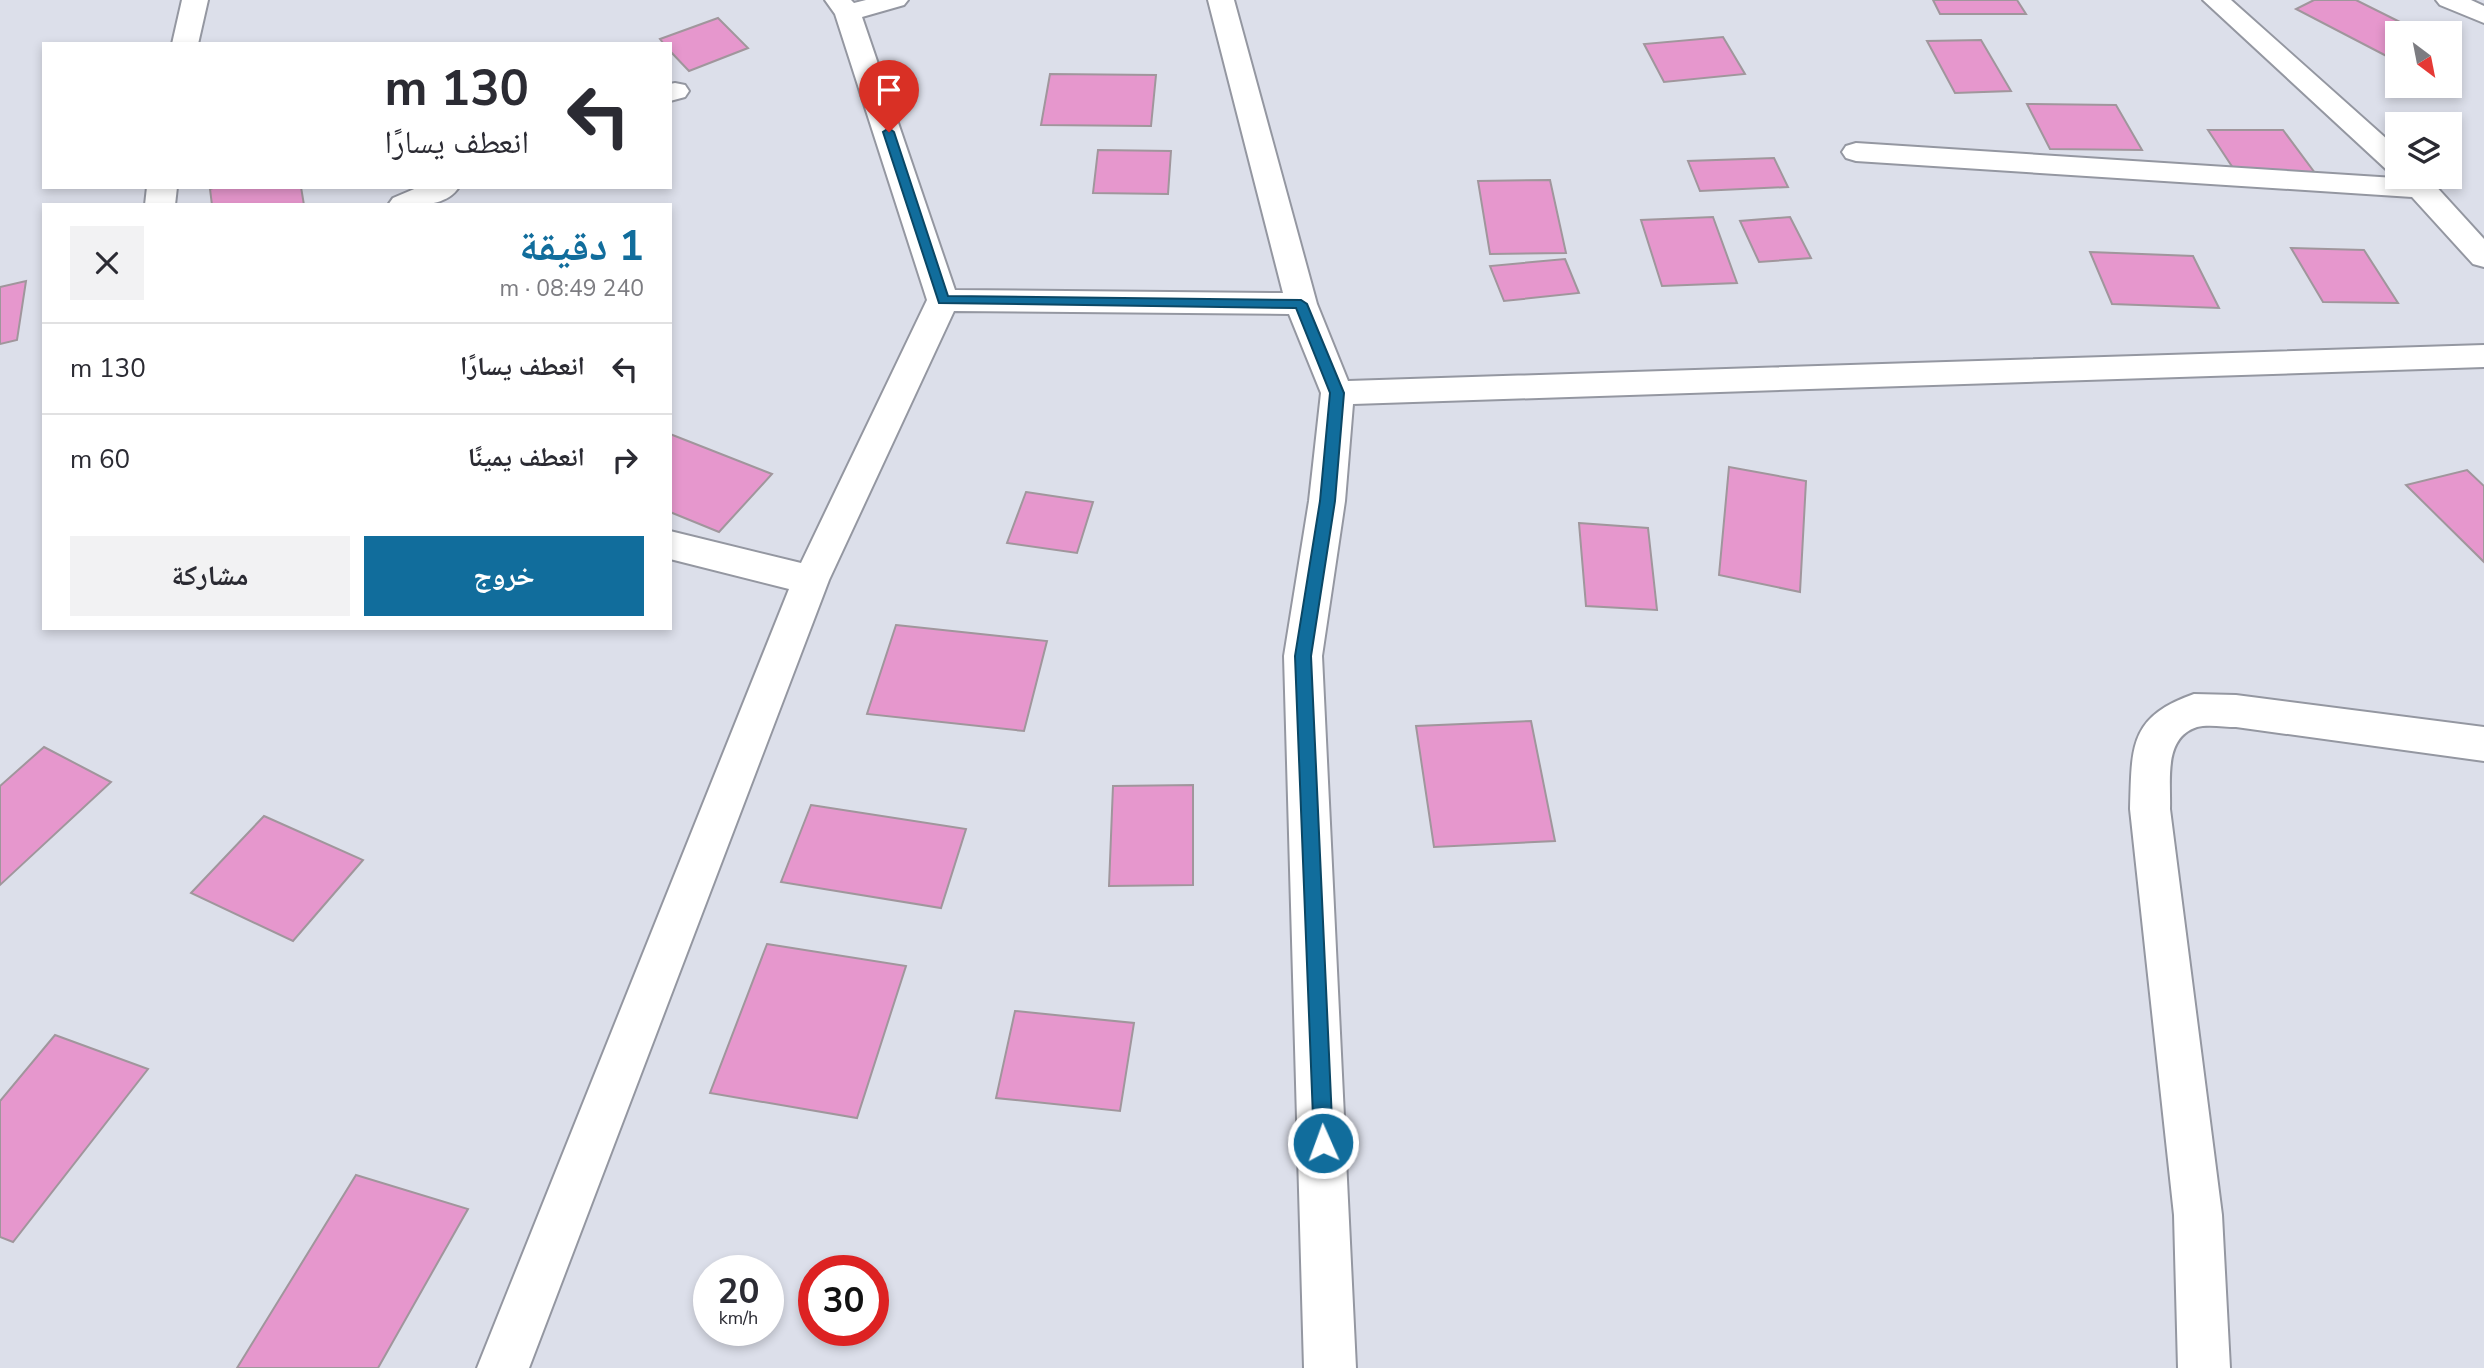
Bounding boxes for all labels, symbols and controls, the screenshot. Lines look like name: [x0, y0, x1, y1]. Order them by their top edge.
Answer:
north arrow: [2385, 21, 2462, 98]
map controls: [2385, 21, 2462, 189]
text: 130 m: [385, 55, 529, 122]
pin: [859, 60, 919, 132]
icon: left: [553, 70, 644, 161]
icon: arrive: [870, 71, 908, 109]
button: layers: [2385, 112, 2462, 189]
text: انعطف يسارًا: [385, 121, 529, 164]
text: 1 دقيقة: [519, 218, 644, 275]
button: close: [70, 226, 144, 300]
text: 240 m · 08:49: [499, 273, 644, 304]
text: انعطف يسارًا: [460, 349, 585, 384]
icon: left: [606, 350, 644, 388]
text: 130 m: [70, 351, 146, 386]
text: انعطف يمينًا: [468, 440, 585, 475]
icon: right: [606, 441, 644, 479]
text: 60 m: [70, 442, 130, 477]
button: مشاركة: [70, 536, 350, 616]
button: خروج: [364, 536, 644, 616]
position arrow: [1286, 1106, 1360, 1180]
speed limit sign: 30: [798, 1255, 889, 1346]
text: 20: [717, 1268, 760, 1315]
text: km/h: [719, 1306, 758, 1330]

